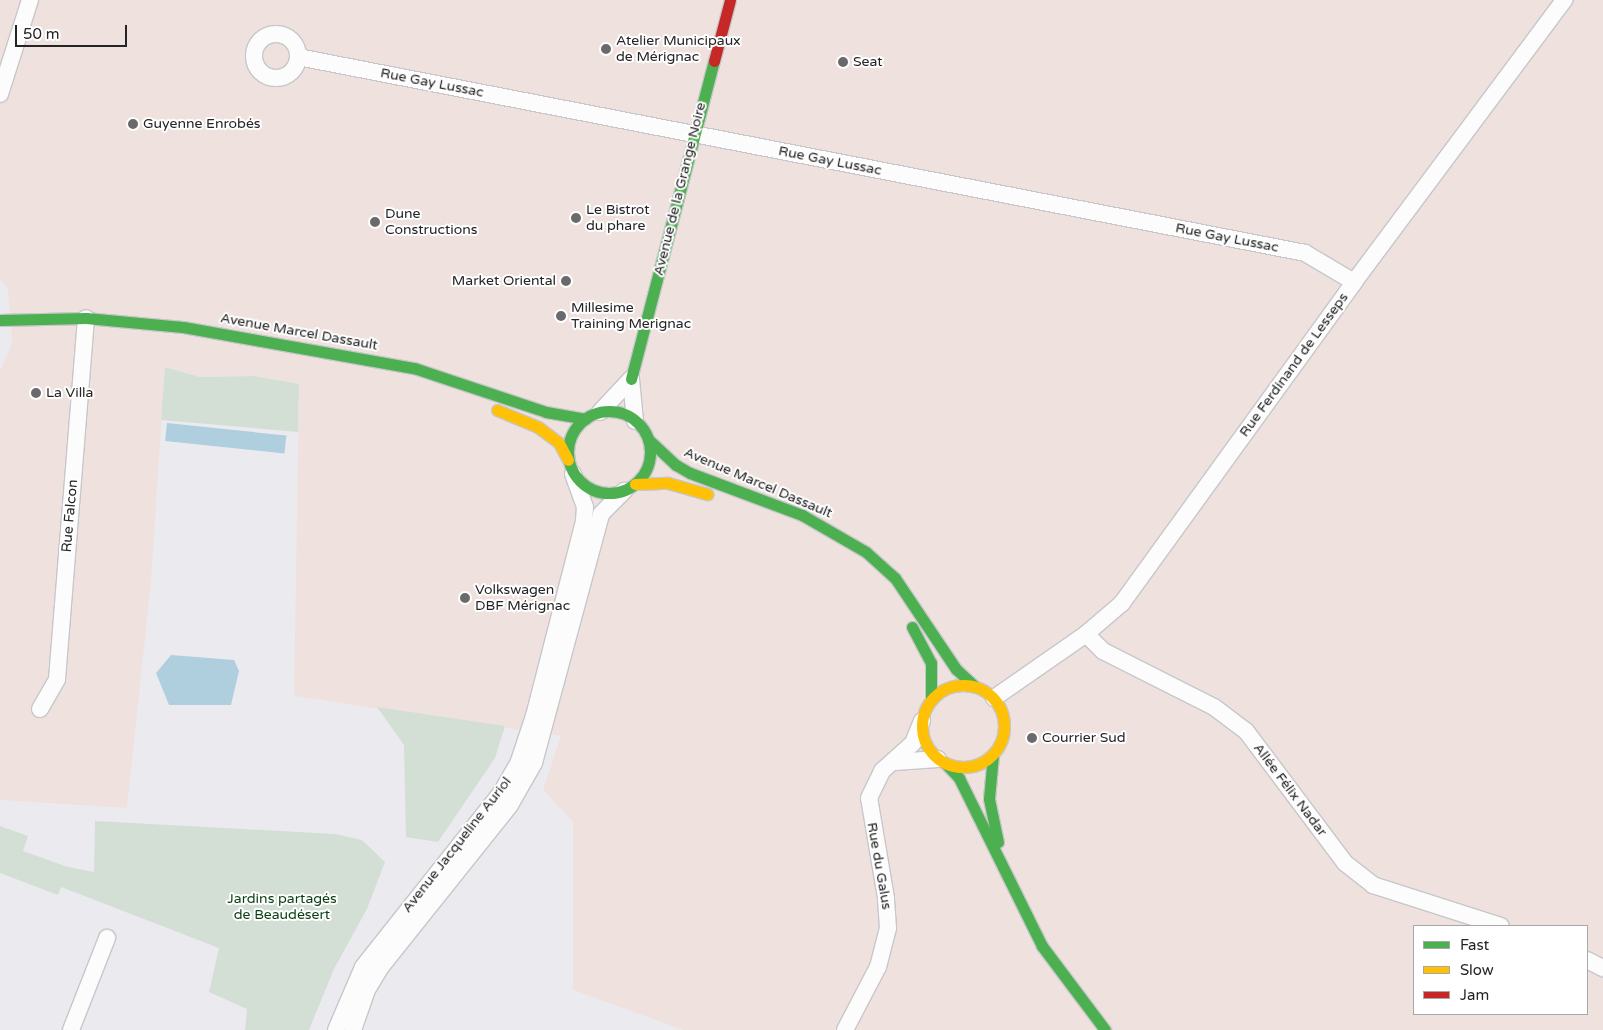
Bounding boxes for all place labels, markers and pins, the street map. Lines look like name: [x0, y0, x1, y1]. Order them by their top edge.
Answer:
place label: Atelier Municipaux de Mérignac: [616, 33, 741, 65]
marker: Atelier Municipaux de Mérignac: [600, 43, 612, 55]
place label: Seat: [853, 54, 883, 70]
marker: Seat: [837, 56, 849, 68]
place label: Guyenne Enrobés: [143, 116, 261, 132]
marker: Guyenne Enrobés: [127, 118, 139, 130]
place label: Le Bistrot du phare: [586, 202, 650, 234]
place label: Dune Constructions: [385, 206, 477, 238]
marker: Le Bistrot du phare: [570, 212, 582, 224]
marker: Dune Constructions: [369, 216, 381, 228]
place label: Market Oriental: [452, 273, 556, 289]
marker: Market Oriental: [560, 275, 572, 287]
place label: Millesime Training Merignac: [571, 300, 691, 332]
marker: Millesime Training Merignac: [555, 310, 567, 322]
place label: La Villa: [46, 385, 93, 401]
marker: La Villa: [30, 387, 42, 399]
place label: Volkswagen DBF Mérignac: [475, 582, 570, 614]
marker: Volkswagen DBF Mérignac: [459, 592, 471, 604]
place label: Courrier Sud: [1042, 730, 1126, 746]
marker: Courrier Sud: [1026, 732, 1038, 744]

